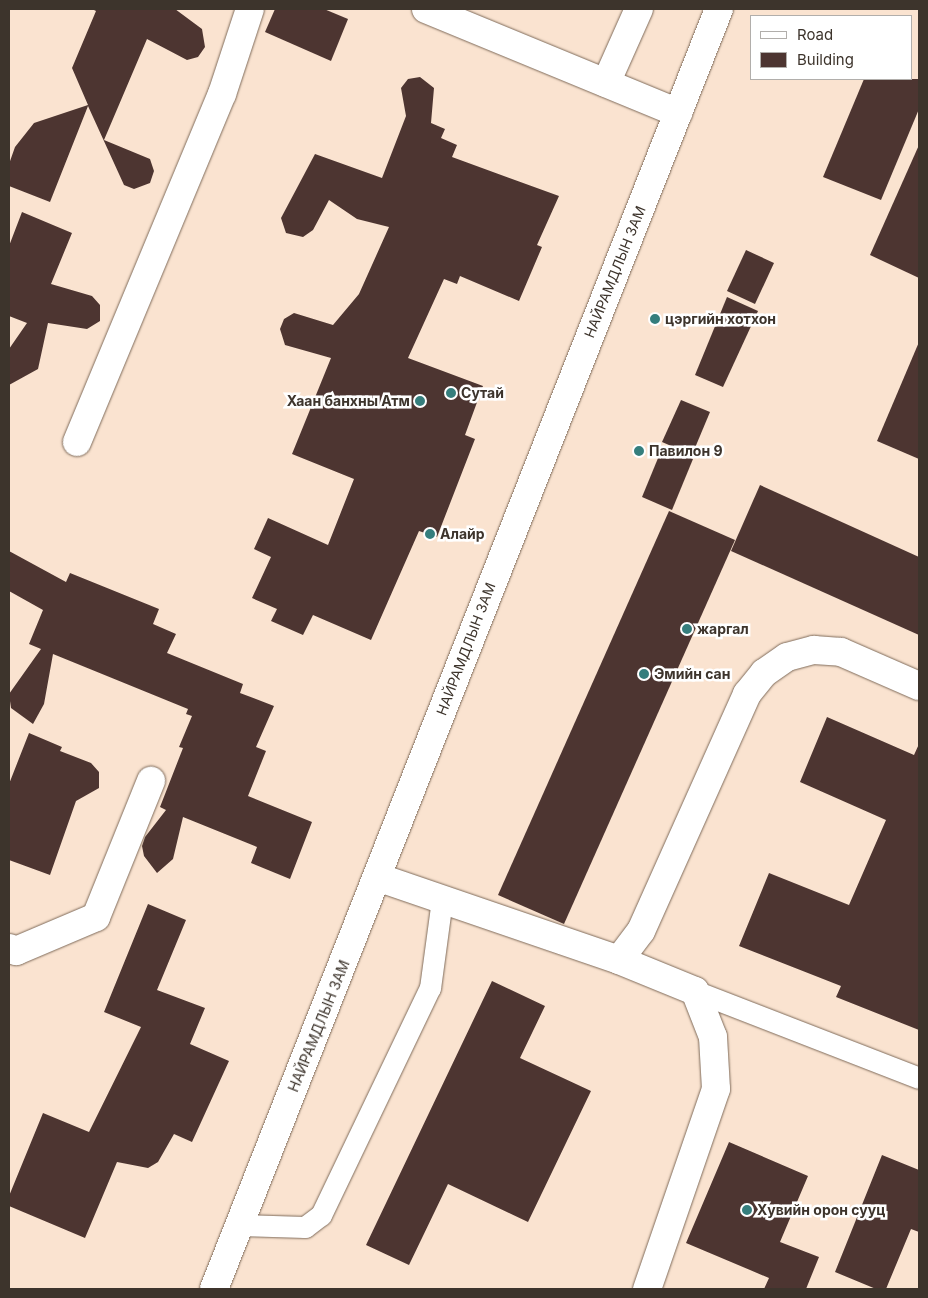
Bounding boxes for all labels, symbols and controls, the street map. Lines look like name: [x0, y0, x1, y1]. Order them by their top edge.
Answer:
legend: [750, 15, 913, 80]
text: Road: [797, 25, 833, 44]
text: Building: [797, 50, 854, 69]
street label: НАЙРАМДЛЫН ЗАМ: [581, 204, 649, 340]
place label: цэргийн хотхон: [665, 311, 776, 327]
marker: цэргийн хотхон: [649, 313, 661, 325]
place label: Сутай: [461, 385, 504, 401]
marker: Сутай: [445, 387, 457, 399]
place label: Хаан банхны Атм: [287, 393, 410, 409]
marker: Хаан банхны Атм: [414, 395, 426, 407]
place label: Павилон 9: [649, 443, 723, 459]
marker: Павилон 9: [633, 445, 645, 457]
place label: Алайр: [440, 526, 485, 542]
marker: Алайр: [424, 528, 436, 540]
street label: НАЙРАМДЛЫН ЗАМ: [433, 580, 499, 718]
place label: жаргал: [697, 621, 749, 637]
marker: жаргал: [681, 623, 693, 635]
place label: Эмийн сан: [654, 666, 730, 682]
marker: Эмийн сан: [638, 668, 650, 680]
street label: НАЙРАМДЛЫН ЗАМ: [285, 958, 353, 1094]
place label: Хувийн орон сууц: [757, 1202, 885, 1218]
marker: Хувийн орон сууц: [741, 1204, 753, 1216]

